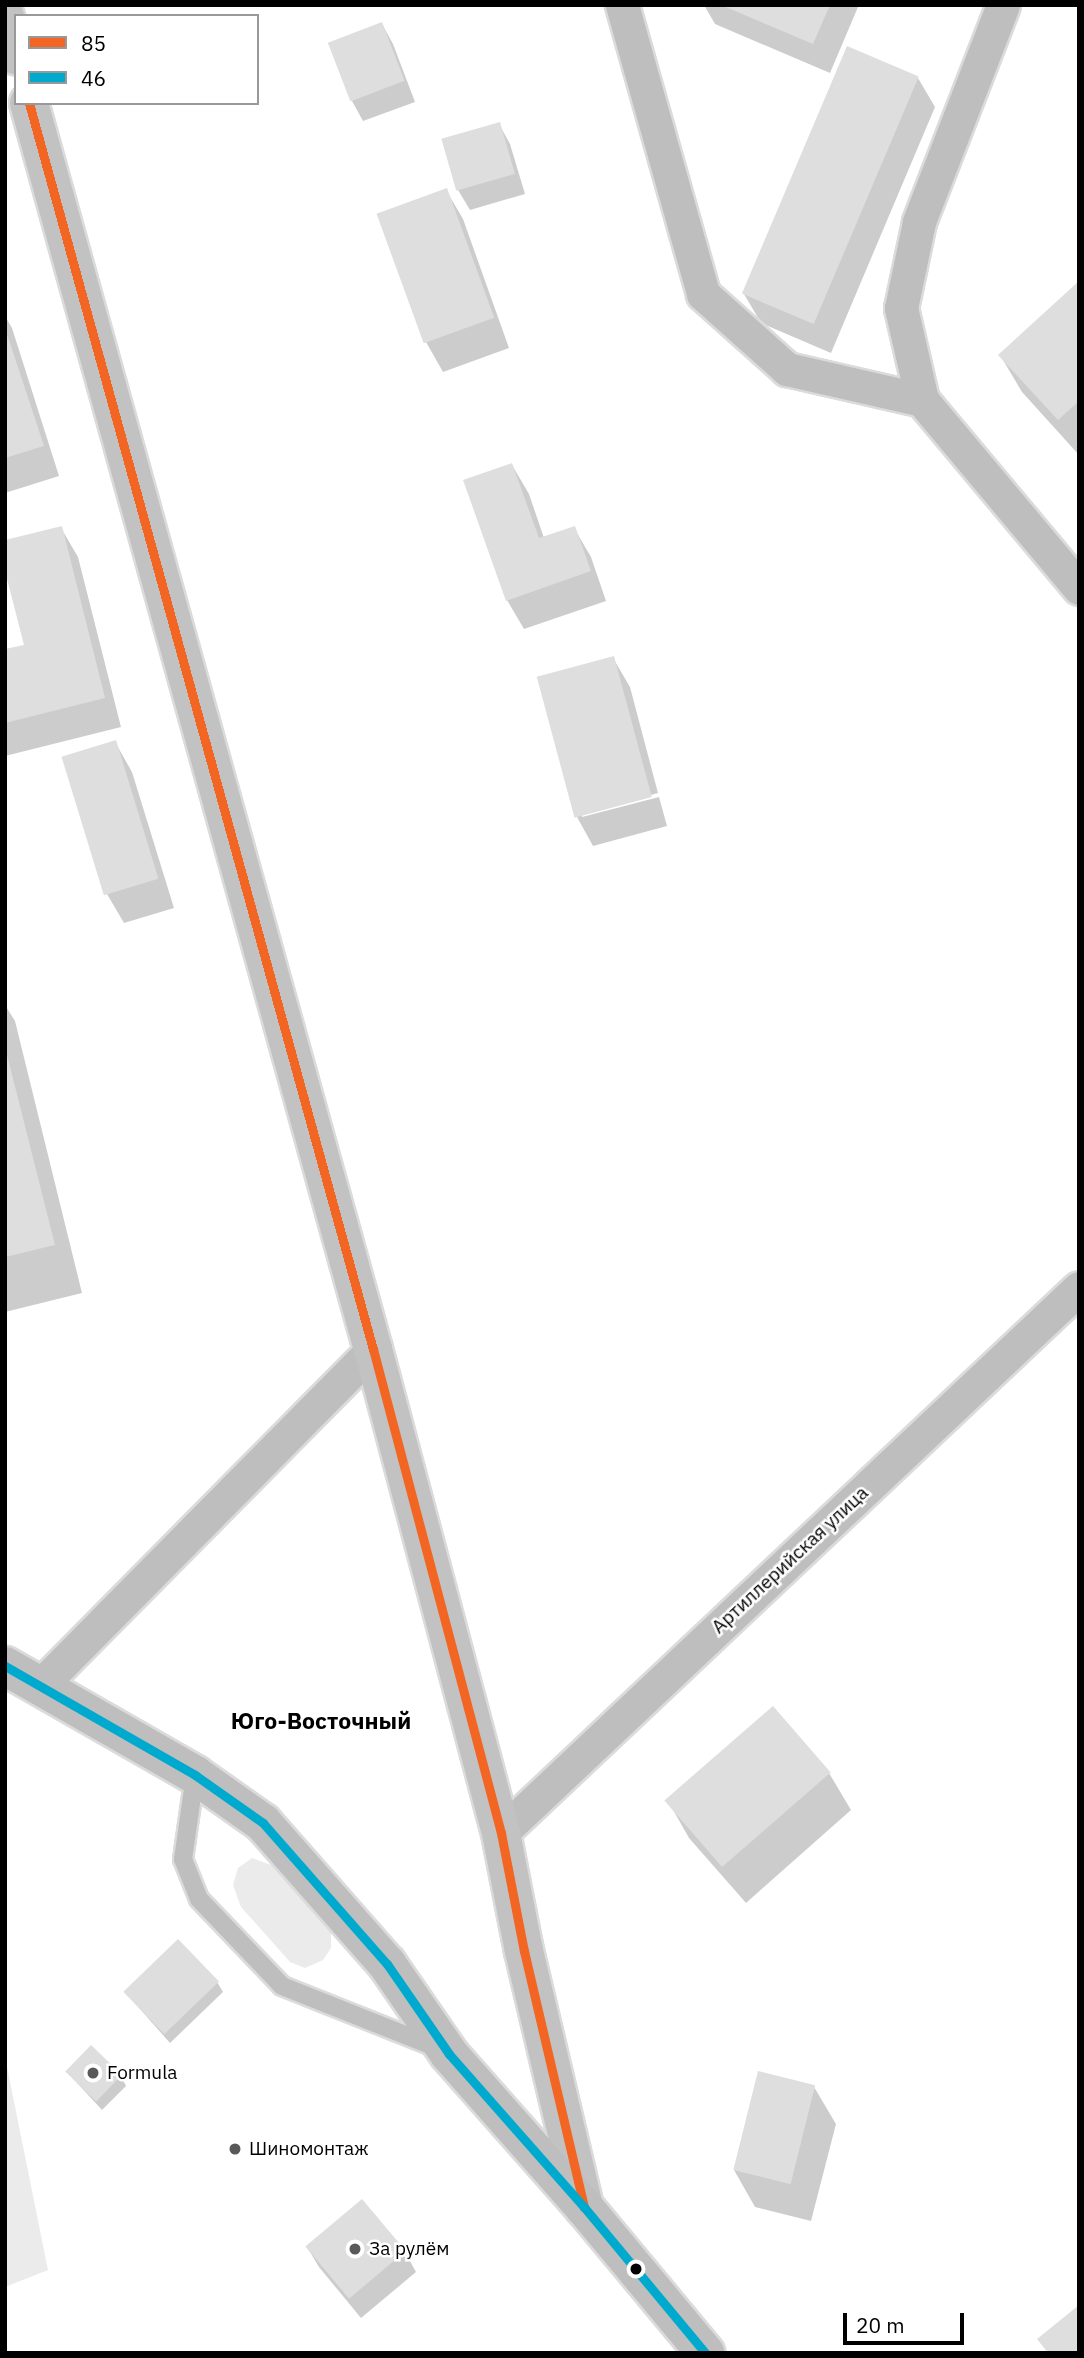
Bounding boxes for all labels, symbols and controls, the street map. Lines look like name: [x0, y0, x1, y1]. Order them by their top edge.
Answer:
legend: [14, 14, 259, 105]
text: 85: [81, 29, 106, 57]
text: 46: [81, 64, 106, 92]
street label: Артиллерийская улица: [707, 1482, 873, 1638]
district label: Юго-Восточный: [231, 1706, 411, 1734]
place label: Formula: [107, 2062, 177, 2084]
marker: Formula: [85, 2065, 101, 2081]
place label: Шиномонтаж: [249, 2138, 369, 2160]
marker: Шиномонтаж: [227, 2141, 243, 2157]
place label: За рулём: [369, 2238, 449, 2260]
marker: За рулём: [347, 2241, 363, 2257]
unlabelled marker: [629, 2262, 643, 2276]
scale bar: [846, 2298, 967, 2342]
text: 20 m: [856, 2311, 905, 2339]

